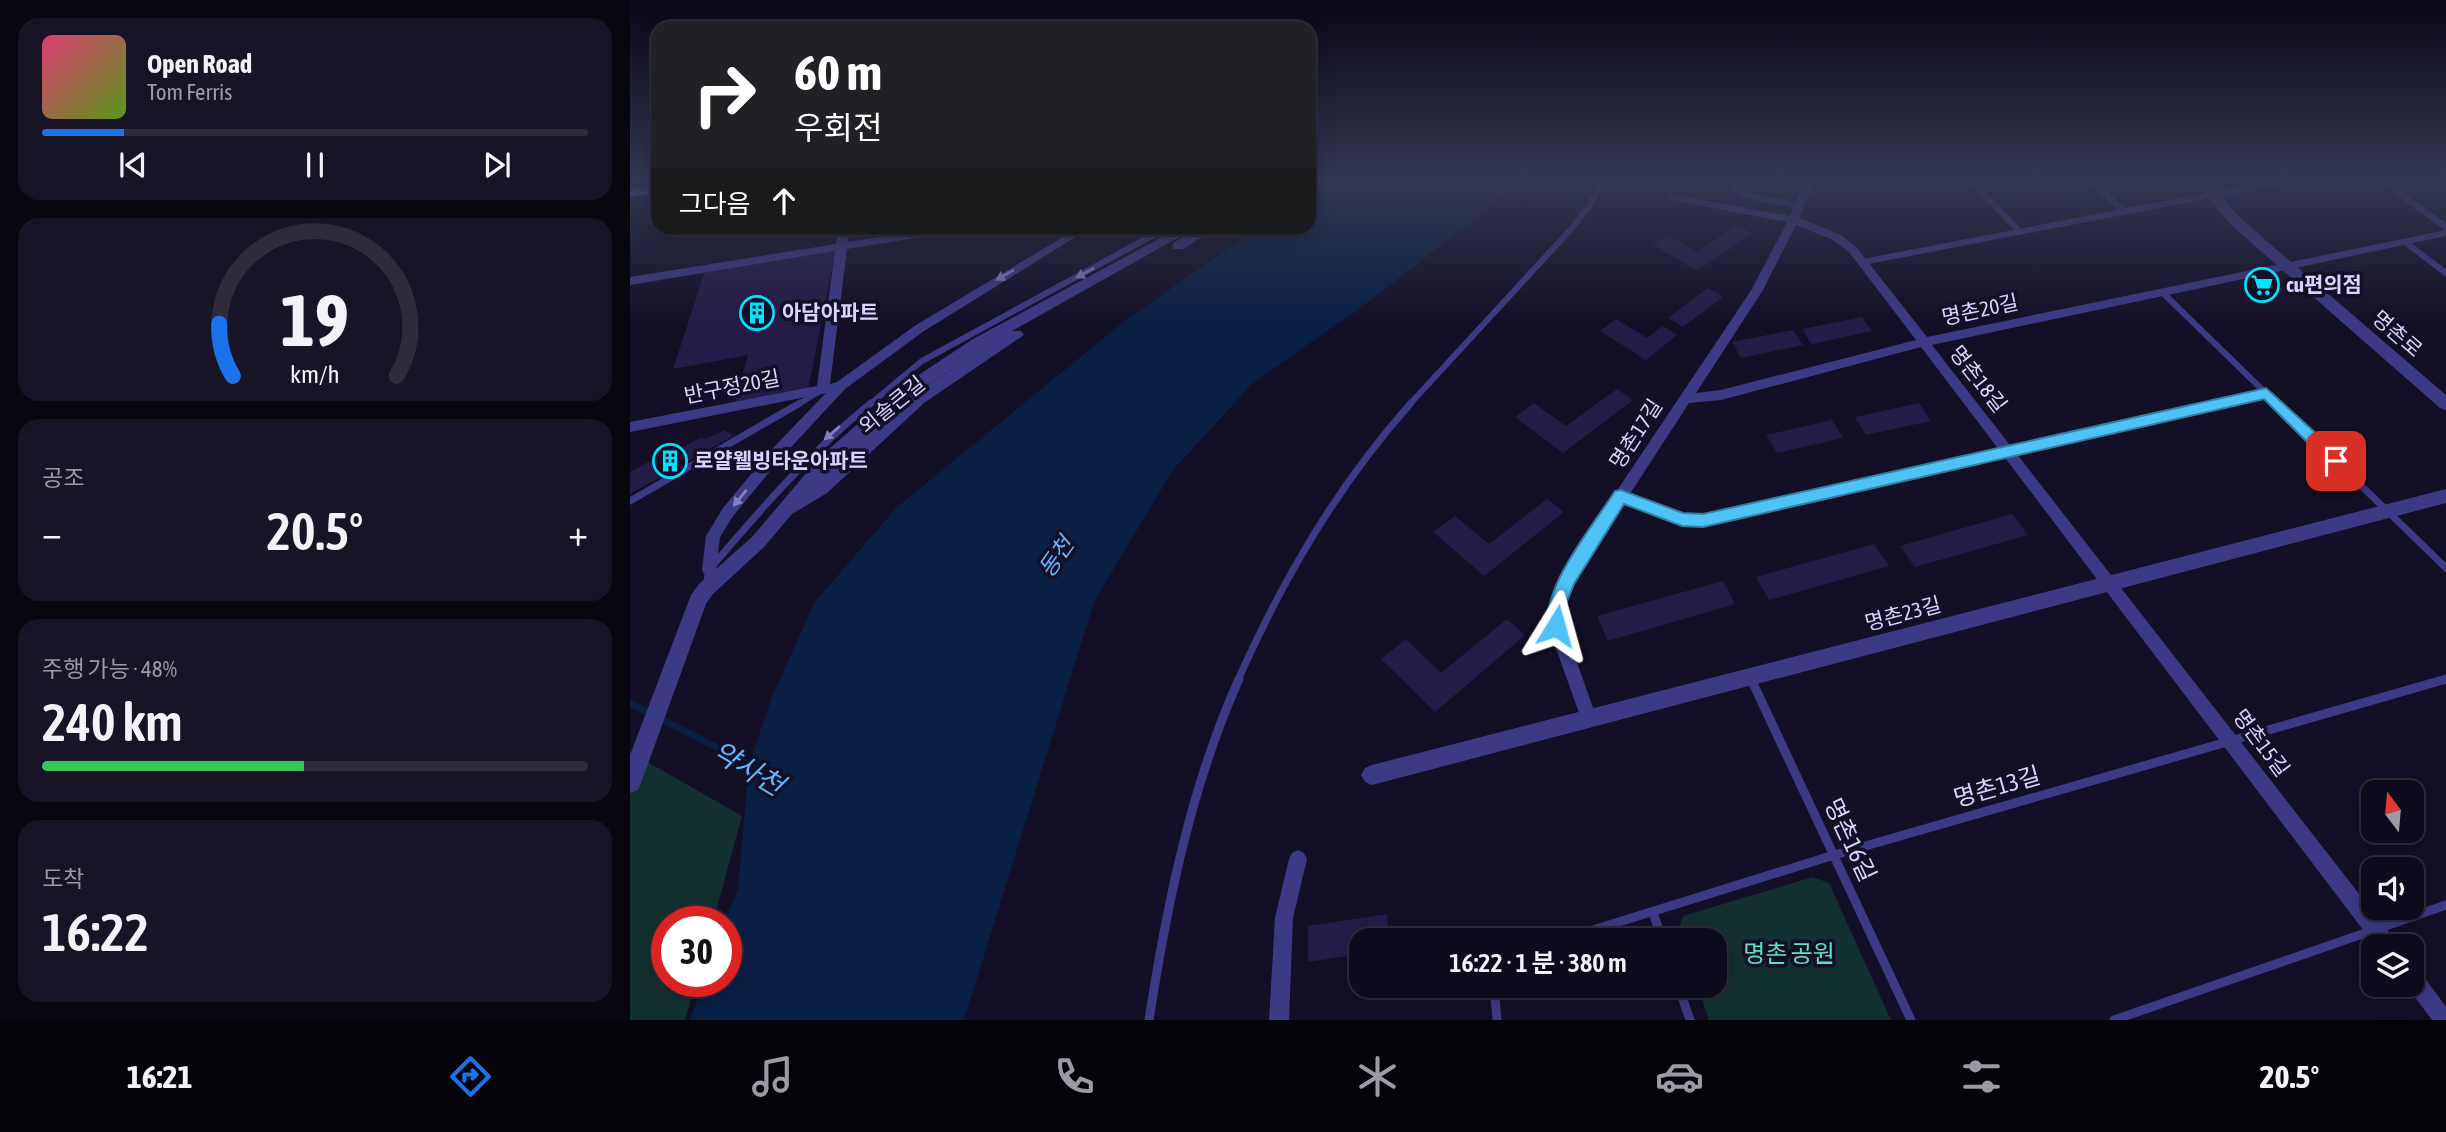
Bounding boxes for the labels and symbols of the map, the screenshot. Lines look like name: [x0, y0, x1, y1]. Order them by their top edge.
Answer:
one-way arrow: [1075, 266, 1095, 278]
supermarket icon: cu편의점: [2243, 266, 2281, 304]
one-way arrow: [995, 268, 1015, 280]
place label: cu편의점: [2286, 272, 2362, 296]
street label: 명촌20길: [1939, 289, 2020, 329]
building icon: 아담아파트: [738, 294, 776, 332]
place label: 아담아파트: [782, 300, 879, 324]
street label: 명촌로: [2368, 305, 2427, 361]
street label: 명촌18길: [1945, 340, 2012, 416]
street label: 반구정20길: [682, 365, 782, 407]
street label: 외솔큰길: [854, 371, 929, 438]
street label: 명촌17길: [1604, 394, 1666, 473]
one-way arrow: [824, 425, 841, 440]
pin: [2306, 431, 2366, 491]
building icon: 로얄웰빙타운아파트: [651, 442, 689, 480]
place label: 로얄웰빙타운아파트: [694, 448, 868, 472]
one-way arrow: [732, 489, 747, 507]
water label: 동천: [1033, 530, 1080, 582]
position arrow: [1519, 589, 1593, 663]
street label: 명촌23길: [1862, 591, 1943, 635]
street label: 명촌15길: [2229, 704, 2295, 781]
water label: 약사천: [707, 734, 792, 803]
street label: 명촌13길: [1950, 761, 2043, 812]
north arrow: [2361, 780, 2424, 844]
street label: 명촌16길: [1819, 794, 1881, 886]
speed limit sign: 30: [651, 906, 742, 997]
park label: 명촌 공원: [1743, 940, 1835, 967]

